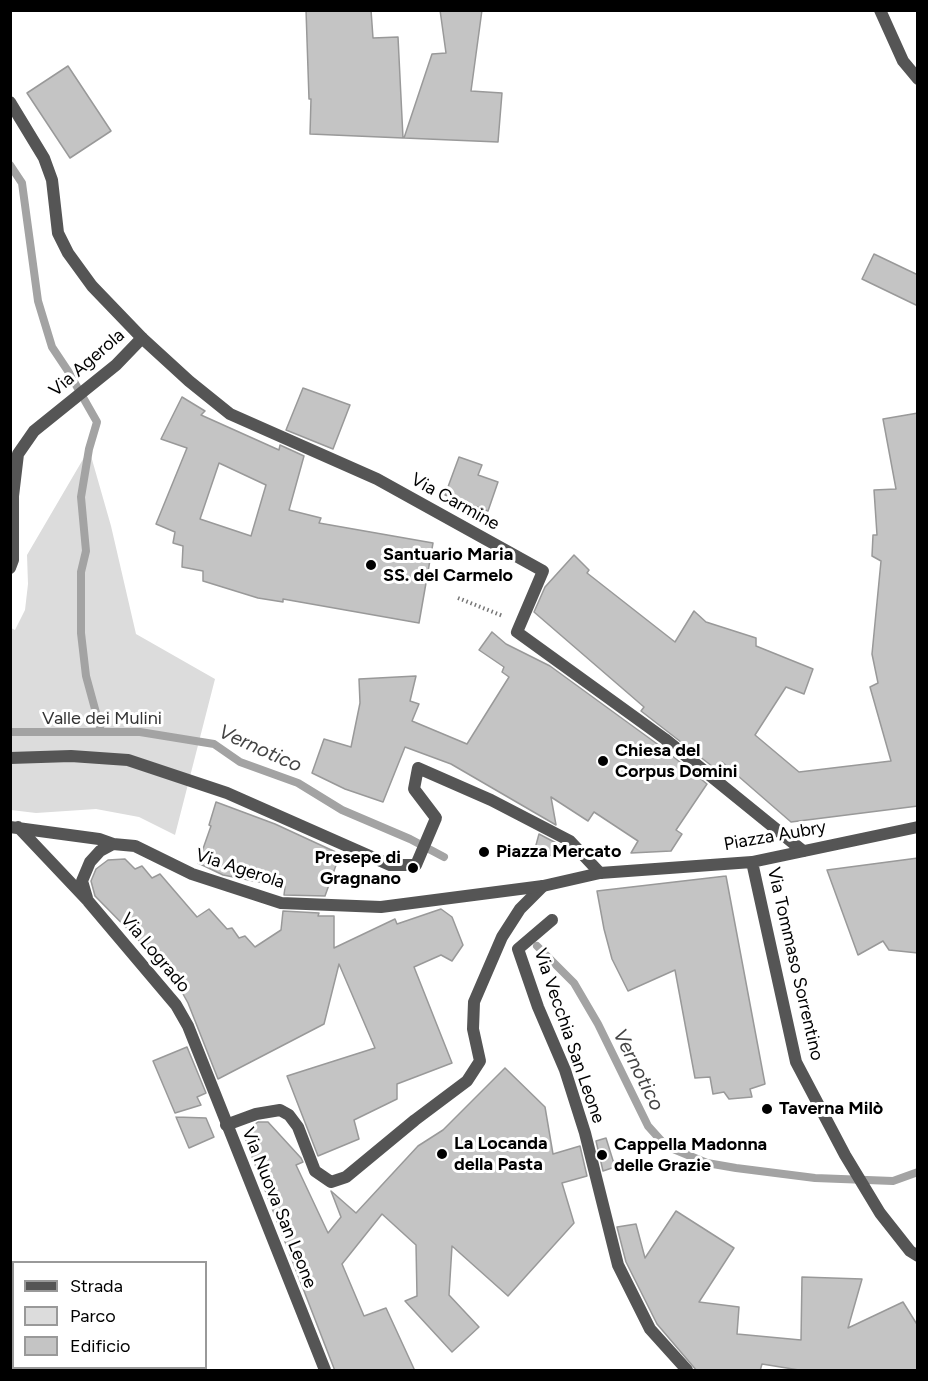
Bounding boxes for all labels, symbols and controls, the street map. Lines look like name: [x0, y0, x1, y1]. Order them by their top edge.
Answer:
street label: Via Agerola: [45, 325, 129, 401]
street label: Via Carmine: [407, 469, 503, 535]
place label: Santuario Maria SS. del Carmelo: [383, 544, 513, 586]
marker: Santuario Maria SS. del Carmelo: [364, 558, 378, 572]
park label: Valle dei Mulini: [42, 708, 162, 730]
water label: Vernotico: [215, 720, 305, 778]
place label: Chiesa del Corpus Domini: [615, 740, 737, 783]
marker: Chiesa del Corpus Domini: [596, 754, 610, 768]
street label: Piazza Aubry: [722, 816, 828, 856]
place label: Piazza Mercato: [496, 841, 621, 863]
street label: Via Agerola: [193, 844, 287, 894]
marker: Piazza Mercato: [477, 845, 491, 859]
place label: Presepe di Gragnano: [315, 847, 401, 890]
marker: Presepe di Gragnano: [406, 861, 420, 875]
street label: Via Tommaso Sorrentino: [762, 865, 828, 1063]
street label: Via Logrado: [116, 909, 194, 997]
street label: Via Vecchia San Leone: [529, 946, 609, 1126]
water label: Vernotico: [607, 1025, 669, 1115]
place label: Taverna Milò: [779, 1098, 883, 1120]
marker: Taverna Milò: [760, 1102, 774, 1116]
street label: Via Nuova San Leone: [237, 1124, 321, 1292]
place label: La Locanda della Pasta: [454, 1133, 548, 1176]
place label: Cappella Madonna delle Grazie: [614, 1134, 767, 1176]
marker: La Locanda della Pasta: [435, 1147, 449, 1161]
marker: Cappella Madonna delle Grazie: [595, 1148, 609, 1162]
legend: [12, 1261, 207, 1369]
text: Strada: [70, 1275, 123, 1297]
text: Parco: [70, 1305, 116, 1327]
text: Edificio: [70, 1335, 131, 1357]

